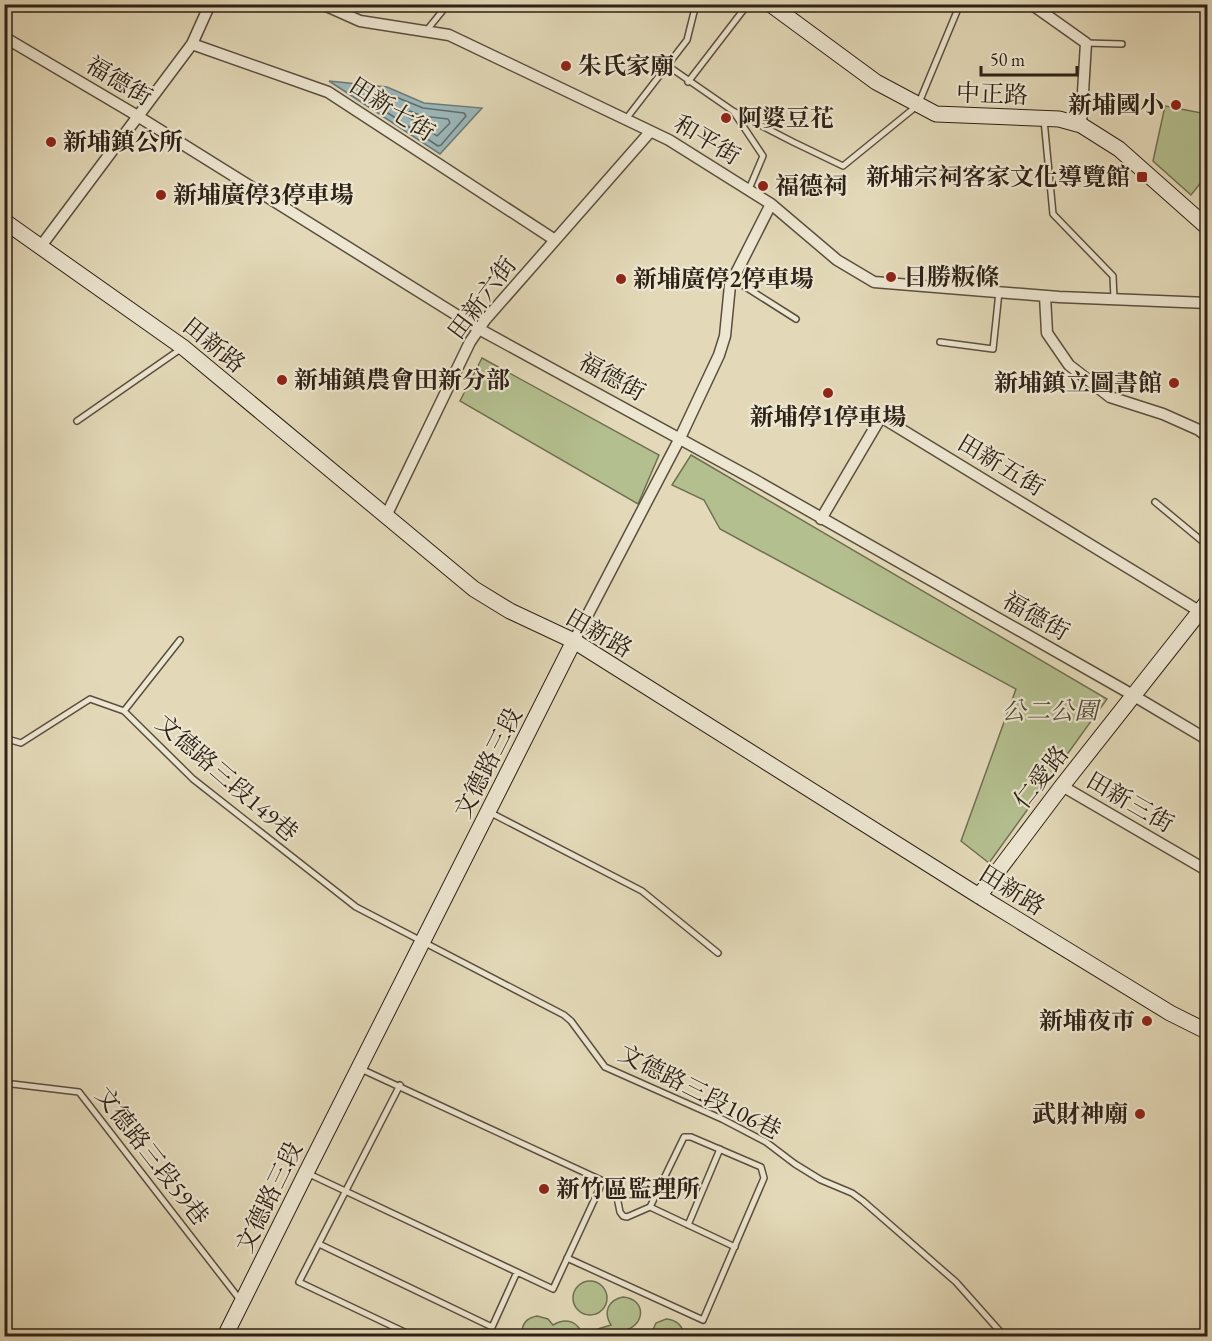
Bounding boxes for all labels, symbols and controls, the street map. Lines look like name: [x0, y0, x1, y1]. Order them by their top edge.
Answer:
scale bar: [981, 39, 1077, 77]
text: 50 m: [990, 48, 1025, 71]
street label: 福德街: [80, 49, 158, 112]
place label: 朱氏家廟: [578, 50, 674, 81]
marker: 朱氏家廟: [559, 59, 573, 73]
street label: 田新七街: [344, 69, 441, 148]
street label: 中正路: [955, 77, 1029, 110]
place label: 新埔國小: [1068, 89, 1164, 120]
marker: 新埔國小: [1169, 98, 1183, 112]
place label: 阿婆豆花: [738, 102, 834, 133]
street label: 和平街: [668, 108, 746, 171]
marker: 阿婆豆花: [719, 111, 733, 125]
place label: 新埔鎮公所: [63, 126, 183, 157]
marker: 新埔鎮公所: [44, 135, 58, 149]
place label: 新埔宗祠客家文化導覽館: [866, 161, 1130, 192]
place label: 福德祠: [775, 170, 847, 201]
marker: 新埔宗祠客家文化導覽館: [1135, 170, 1149, 184]
place label: 新埔廣停3停車場: [173, 179, 354, 210]
marker: 福德祠: [756, 179, 770, 193]
marker: 新埔廣停3停車場: [154, 188, 168, 202]
street label: 田新六街: [440, 250, 523, 345]
place label: 日勝粄條: [903, 261, 999, 292]
place label: 新埔廣停2停車場: [633, 263, 814, 294]
marker: 日勝粄條: [884, 270, 898, 284]
marker: 新埔廣停2停車場: [614, 272, 628, 286]
street label: 田新路: [177, 310, 252, 379]
street label: 福德街: [573, 346, 651, 408]
place label: 新埔鎮農會田新分部: [294, 364, 510, 395]
place label: 新埔鎮立圖書館: [994, 367, 1162, 398]
marker: 新埔鎮農會田新分部: [275, 373, 289, 387]
marker: 新埔鎮立圖書館: [1167, 376, 1181, 390]
marker: 新埔停1停車場: [821, 386, 835, 400]
place label: 新埔停1停車場: [750, 401, 906, 432]
street label: 田新五街: [952, 427, 1050, 503]
street label: 福德街: [997, 584, 1075, 647]
street label: 田新路: [560, 601, 638, 664]
park label: 公二公園: [1002, 695, 1102, 726]
street label: 文德路三段: [447, 702, 529, 823]
street label: 文德路三段149巷: [150, 707, 305, 848]
street label: 仁愛路: [1006, 739, 1075, 815]
street label: 田新三街: [1081, 764, 1180, 839]
street label: 田新路: [974, 857, 1051, 922]
place label: 新埔夜市: [1039, 1005, 1135, 1036]
marker: 新埔夜市: [1140, 1014, 1154, 1028]
street label: 文德路三段106巷: [614, 1037, 787, 1146]
street label: 文德路三段59巷: [89, 1080, 216, 1231]
place label: 武財神廟: [1032, 1098, 1128, 1129]
marker: 武財神廟: [1133, 1107, 1147, 1121]
street label: 文德路三段: [228, 1136, 309, 1258]
place label: 新竹區監理所: [556, 1173, 700, 1204]
marker: 新竹區監理所: [537, 1182, 551, 1196]

